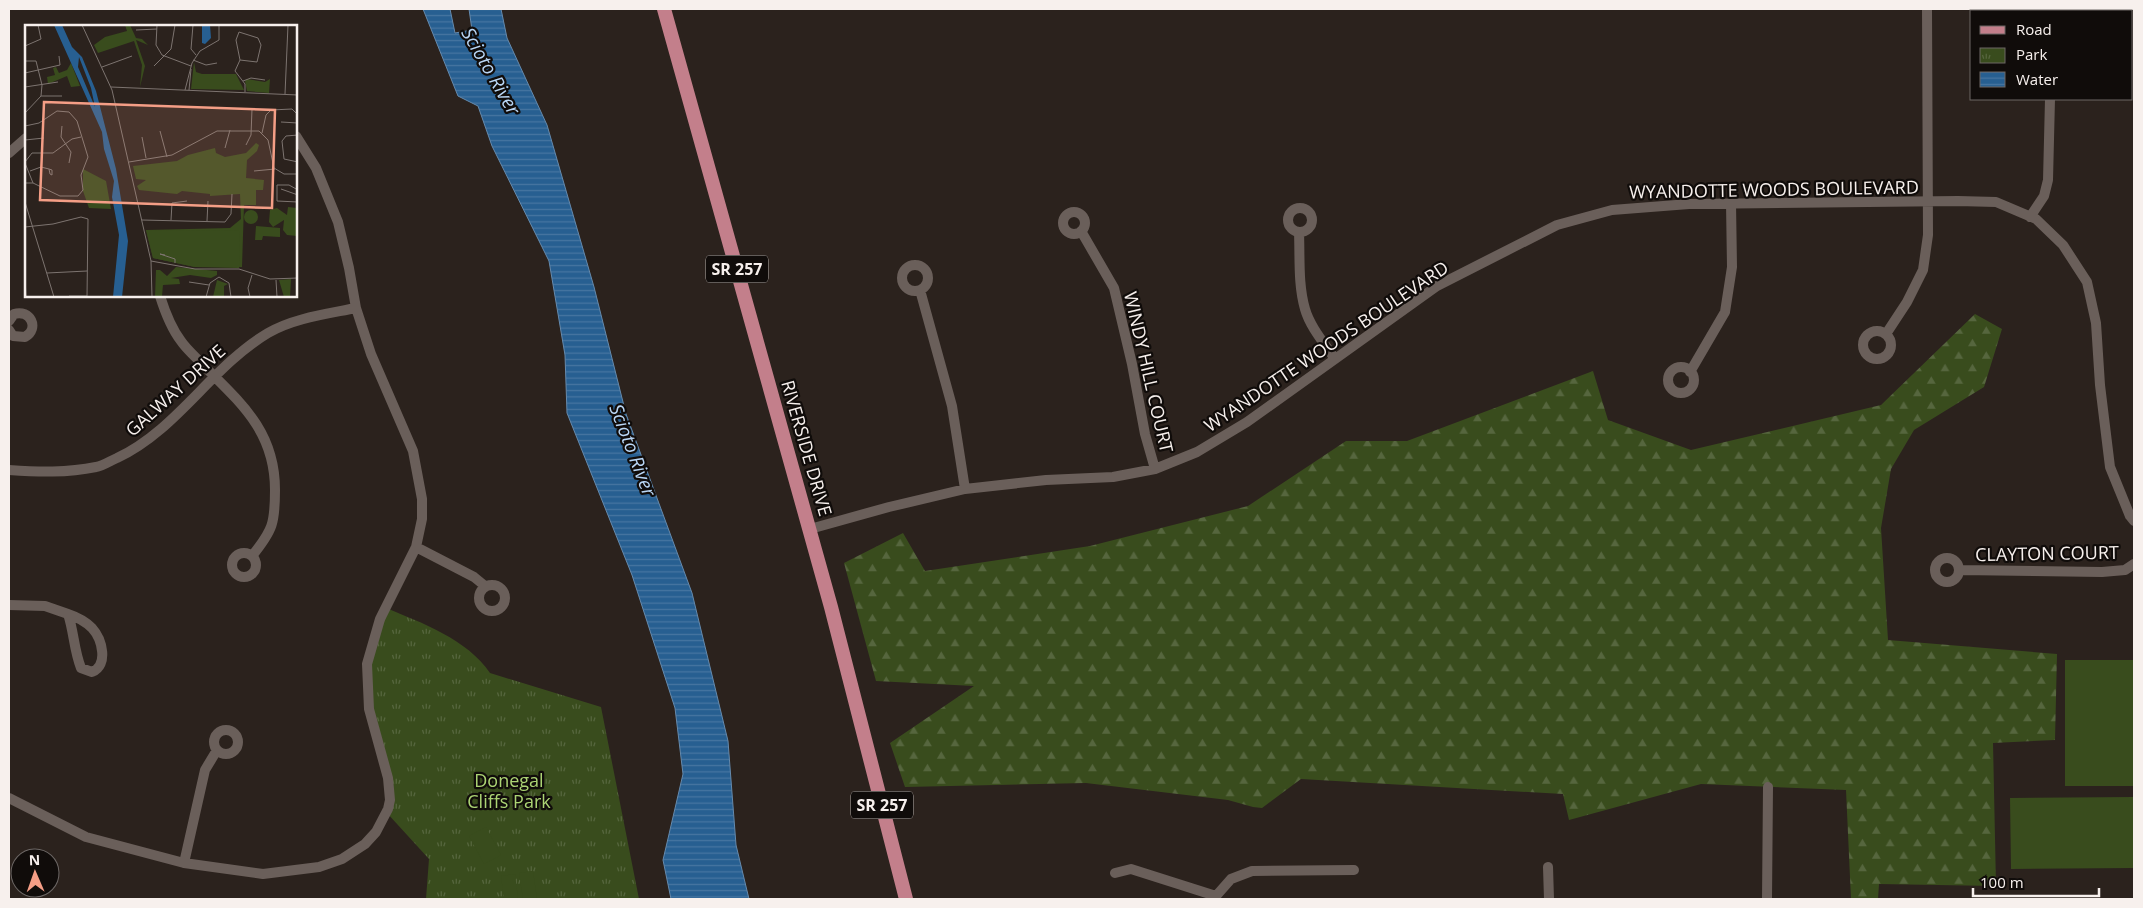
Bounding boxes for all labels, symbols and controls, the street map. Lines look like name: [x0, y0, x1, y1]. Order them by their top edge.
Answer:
legend: [1970, 10, 2133, 100]
text: Road: [2016, 19, 2052, 39]
water label: Scioto River: [456, 23, 527, 121]
inset map: [25, 25, 298, 298]
text: Park: [2016, 44, 2047, 64]
text: Water: [2016, 69, 2058, 89]
street label: WYANDOTTE WOODS BOULEVARD: [1629, 174, 1919, 204]
road number: SR 257: [706, 255, 768, 282]
street label: WYANDOTTE WOODS BOULEVARD: [1199, 255, 1453, 437]
street label: WINDY HILL COURT: [1119, 289, 1179, 455]
street label: GALWAY DRIVE: [120, 339, 230, 441]
street label: RIVERSIDE DRIVE: [776, 377, 838, 519]
water label: Scioto River: [603, 400, 663, 501]
street label: CLAYTON COURT: [1975, 540, 2119, 566]
park label: Donegal Cliffs Park: [467, 768, 551, 813]
road number: SR 257: [851, 792, 913, 818]
north arrow: [10, 848, 60, 898]
text: N: [29, 850, 41, 869]
scale bar: [1973, 866, 2099, 898]
text: 100 m: [1980, 872, 2024, 892]

